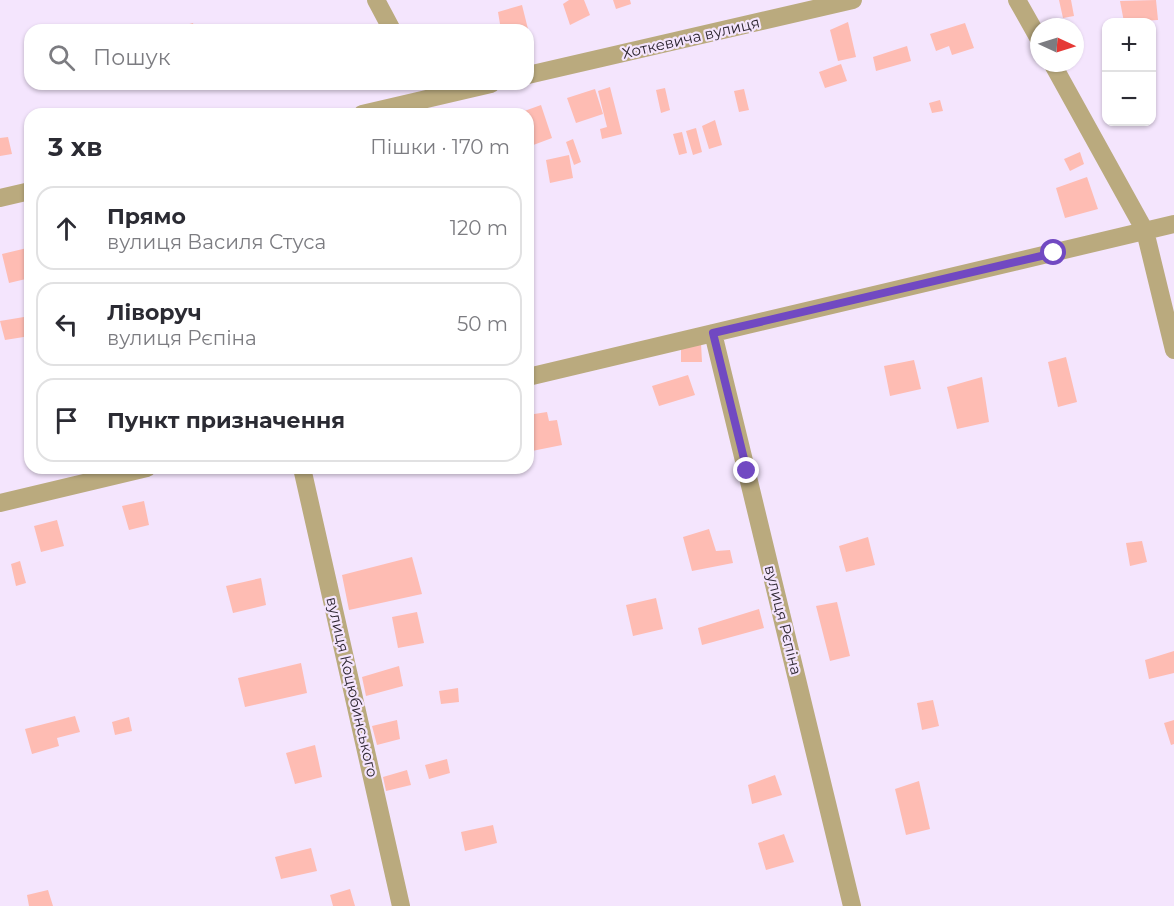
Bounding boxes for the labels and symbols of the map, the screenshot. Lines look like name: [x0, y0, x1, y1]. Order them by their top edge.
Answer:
street label: Хоткевича вулиця: [620, 12, 762, 63]
north arrow: [1030, 18, 1084, 72]
route start: [1040, 239, 1066, 265]
route end: [733, 457, 759, 483]
street label: вулиця Рєпіна: [761, 563, 806, 677]
street label: вулиця Коцюбинського: [322, 595, 383, 779]

